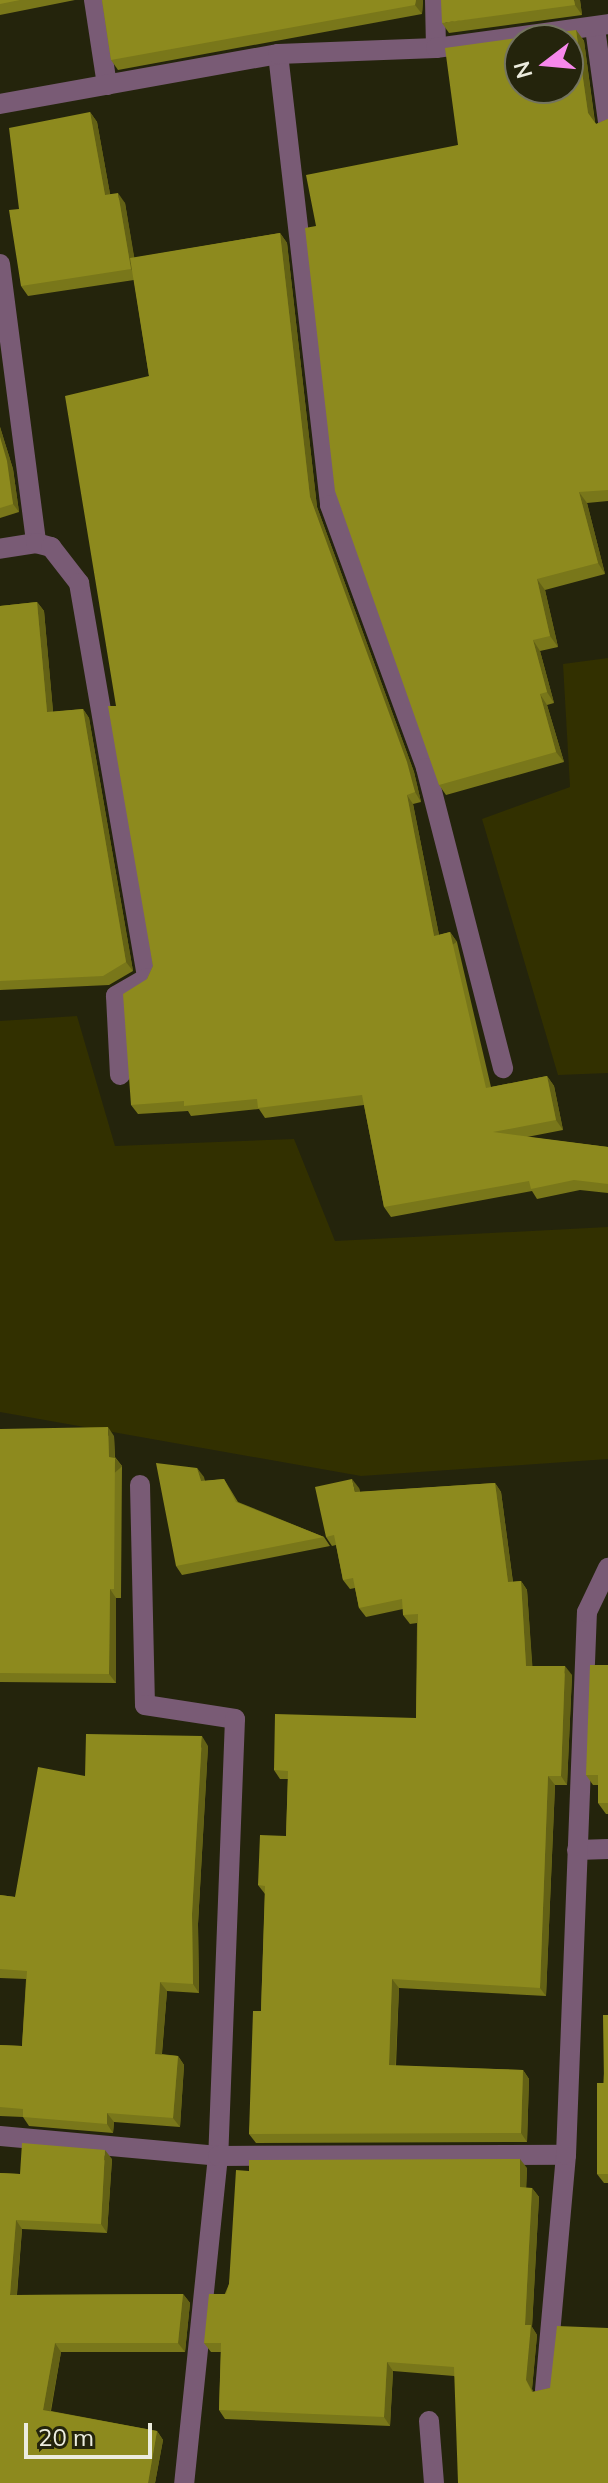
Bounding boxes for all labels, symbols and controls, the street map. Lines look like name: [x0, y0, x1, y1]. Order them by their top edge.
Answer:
north arrow: [504, 24, 584, 104]
text: N: [507, 58, 539, 82]
scale bar: [28, 2407, 156, 2457]
text: 20 m: [38, 2422, 94, 2452]

